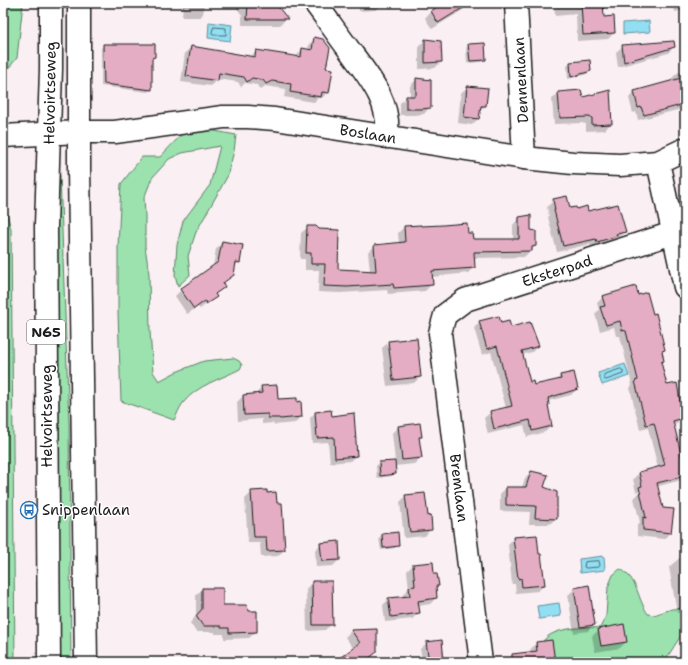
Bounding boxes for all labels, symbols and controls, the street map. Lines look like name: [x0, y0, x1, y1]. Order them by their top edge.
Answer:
street label: Dennenlaan: [509, 36, 533, 124]
street label: Helvoirtseweg: [39, 41, 61, 145]
street label: Boslaan: [338, 120, 398, 148]
street label: Eksterpad: [519, 250, 595, 292]
road number: N65: [27, 320, 65, 344]
street label: Helvoirtseweg: [37, 364, 57, 468]
street label: Bremlaan: [445, 453, 473, 523]
bus stop icon: Snippenlaan: [19, 500, 39, 520]
place label: Snippenlaan: [42, 500, 130, 520]

